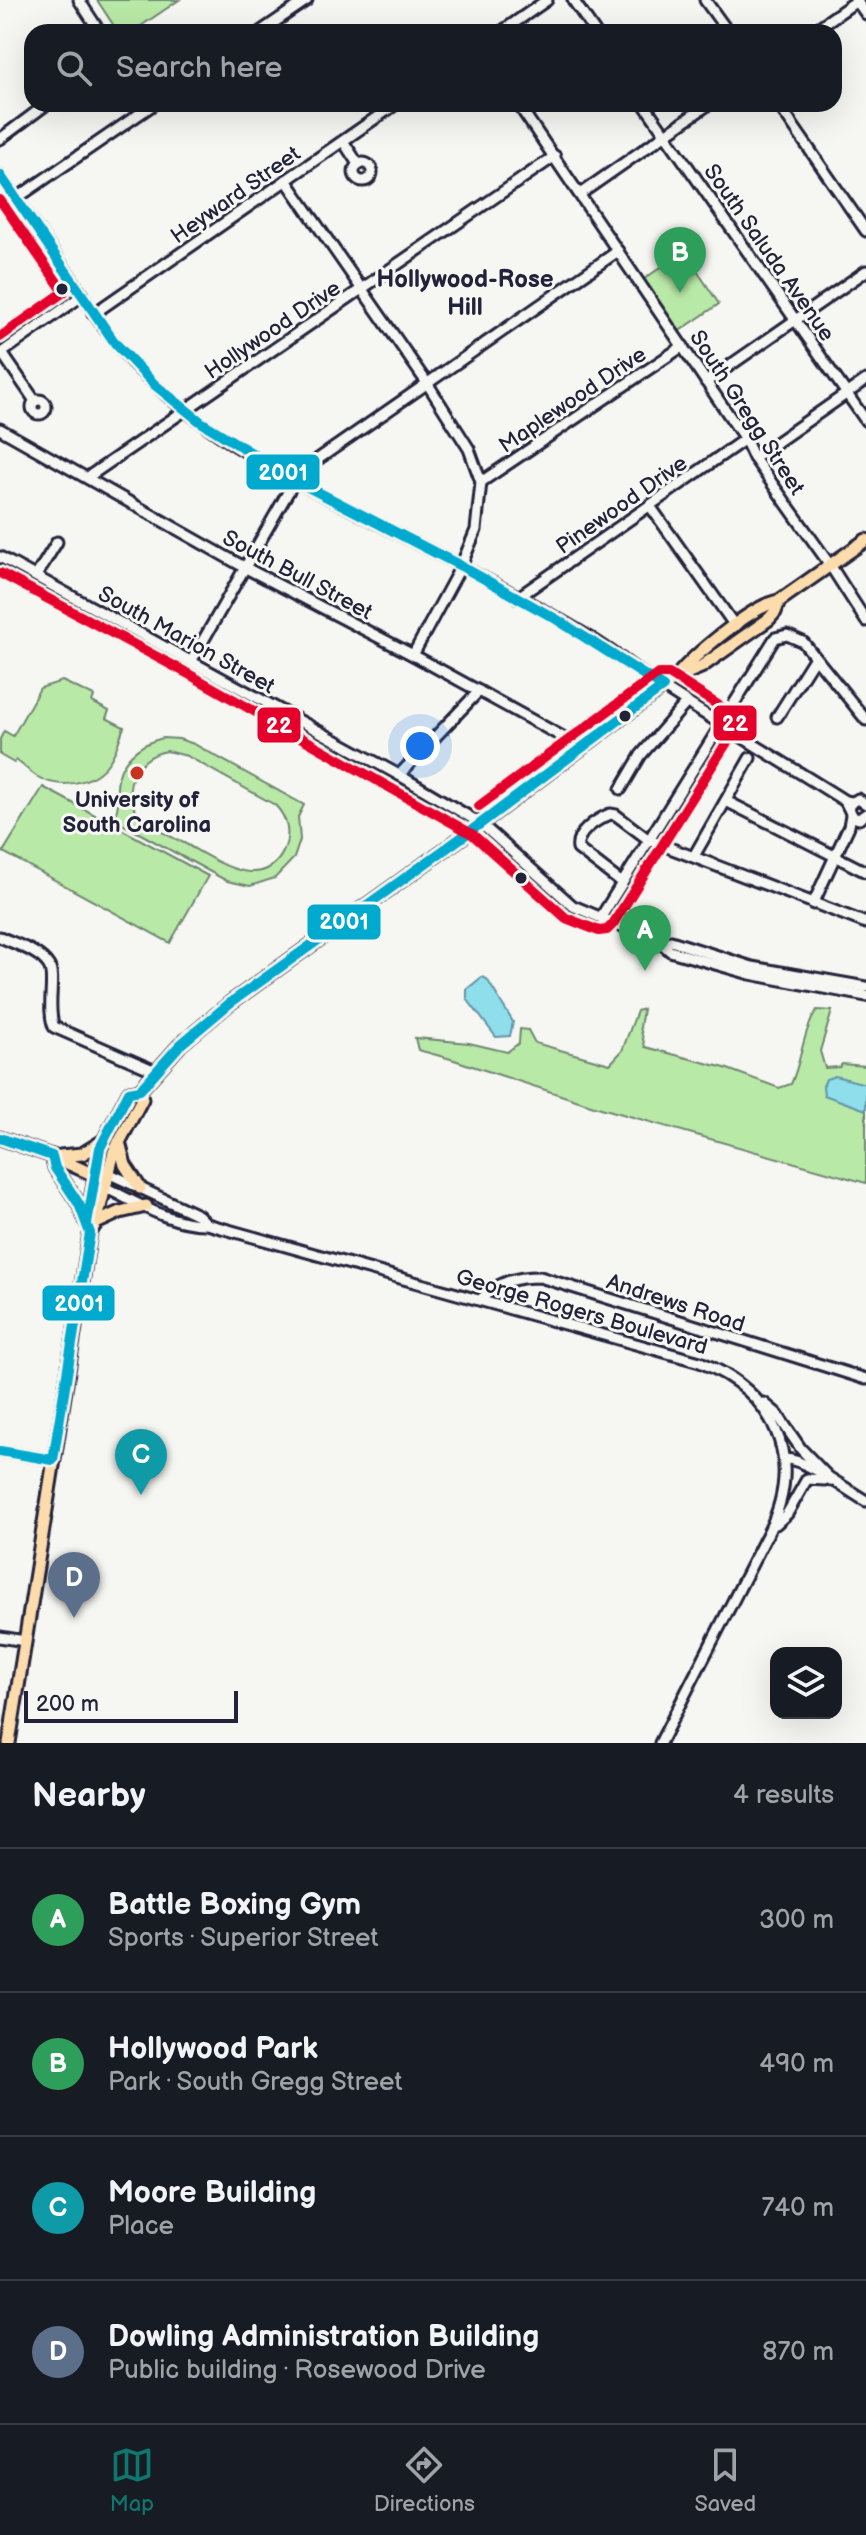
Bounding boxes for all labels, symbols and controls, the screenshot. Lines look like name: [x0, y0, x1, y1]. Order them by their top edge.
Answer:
search box: [24, 24, 842, 112]
icon: search: [52, 46, 96, 90]
text: Search here: [116, 50, 282, 86]
street label: Heyward Street: [166, 140, 306, 250]
street label: South Saluda Avenue: [697, 159, 840, 347]
pin: B: [654, 227, 706, 293]
district label: Hollywood-Rose Hill: [376, 265, 554, 322]
street label: Hollywood Drive: [200, 275, 346, 386]
unlabelled marker: [54, 281, 70, 297]
street label: South Gregg Street: [683, 325, 810, 501]
street label: Maplewood Drive: [494, 341, 652, 459]
street label: Pinewood Drive: [551, 450, 693, 561]
line badge: 2001: [245, 453, 321, 491]
text: 2001: [258, 460, 308, 487]
street label: South Bull Street: [218, 524, 377, 626]
street label: South Marion Street: [93, 580, 280, 700]
line badge: 22: [712, 704, 758, 742]
line badge: 22: [256, 706, 302, 744]
unlabelled marker: [617, 708, 633, 724]
text: 22: [722, 711, 748, 738]
text: 22: [266, 713, 292, 740]
your location: [400, 726, 440, 766]
marker: University of South Carolina: [128, 764, 146, 782]
place label: University of South Carolina: [63, 787, 211, 839]
unlabelled marker: [513, 870, 529, 886]
line badge: 2001: [306, 903, 382, 941]
pin: A: [619, 905, 671, 971]
text: 2001: [319, 909, 369, 936]
street label: George Rogers Boulevard: [453, 1264, 710, 1361]
street label: Andrews Road: [603, 1268, 748, 1338]
line badge: 2001: [41, 1284, 116, 1322]
text: 2001: [54, 1291, 104, 1318]
pin: C: [115, 1429, 167, 1495]
pin: D: [48, 1552, 100, 1618]
map controls: [770, 1647, 842, 1719]
button: layers: [770, 1647, 842, 1719]
scale bar: [24, 1687, 238, 1723]
text: 200 m: [36, 1691, 99, 1718]
text: Nearby: [32, 1775, 146, 1816]
text: 4 results: [733, 1780, 834, 1811]
text: Battle Boxing Gym: [108, 1887, 361, 1923]
text: A: [50, 1905, 66, 1936]
text: 300 m: [759, 1905, 834, 1936]
text: Sports · Superior Street: [108, 1923, 379, 1954]
text: Hollywood Park: [108, 2031, 318, 2067]
text: B: [49, 2049, 67, 2080]
text: 490 m: [759, 2049, 834, 2080]
text: Park · South Gregg Street: [108, 2067, 402, 2098]
text: Moore Building: [108, 2175, 316, 2211]
text: C: [49, 2193, 67, 2224]
text: 740 m: [762, 2193, 834, 2224]
text: Place: [108, 2211, 174, 2242]
text: Dowling Administration Building: [108, 2319, 539, 2355]
text: D: [49, 2337, 67, 2368]
text: 870 m: [762, 2337, 834, 2368]
text: Public building · Rosewood Drive: [108, 2355, 486, 2386]
tab: Map: [110, 2443, 154, 2518]
tab: Directions: [374, 2443, 475, 2518]
tab: Saved: [694, 2443, 756, 2518]

